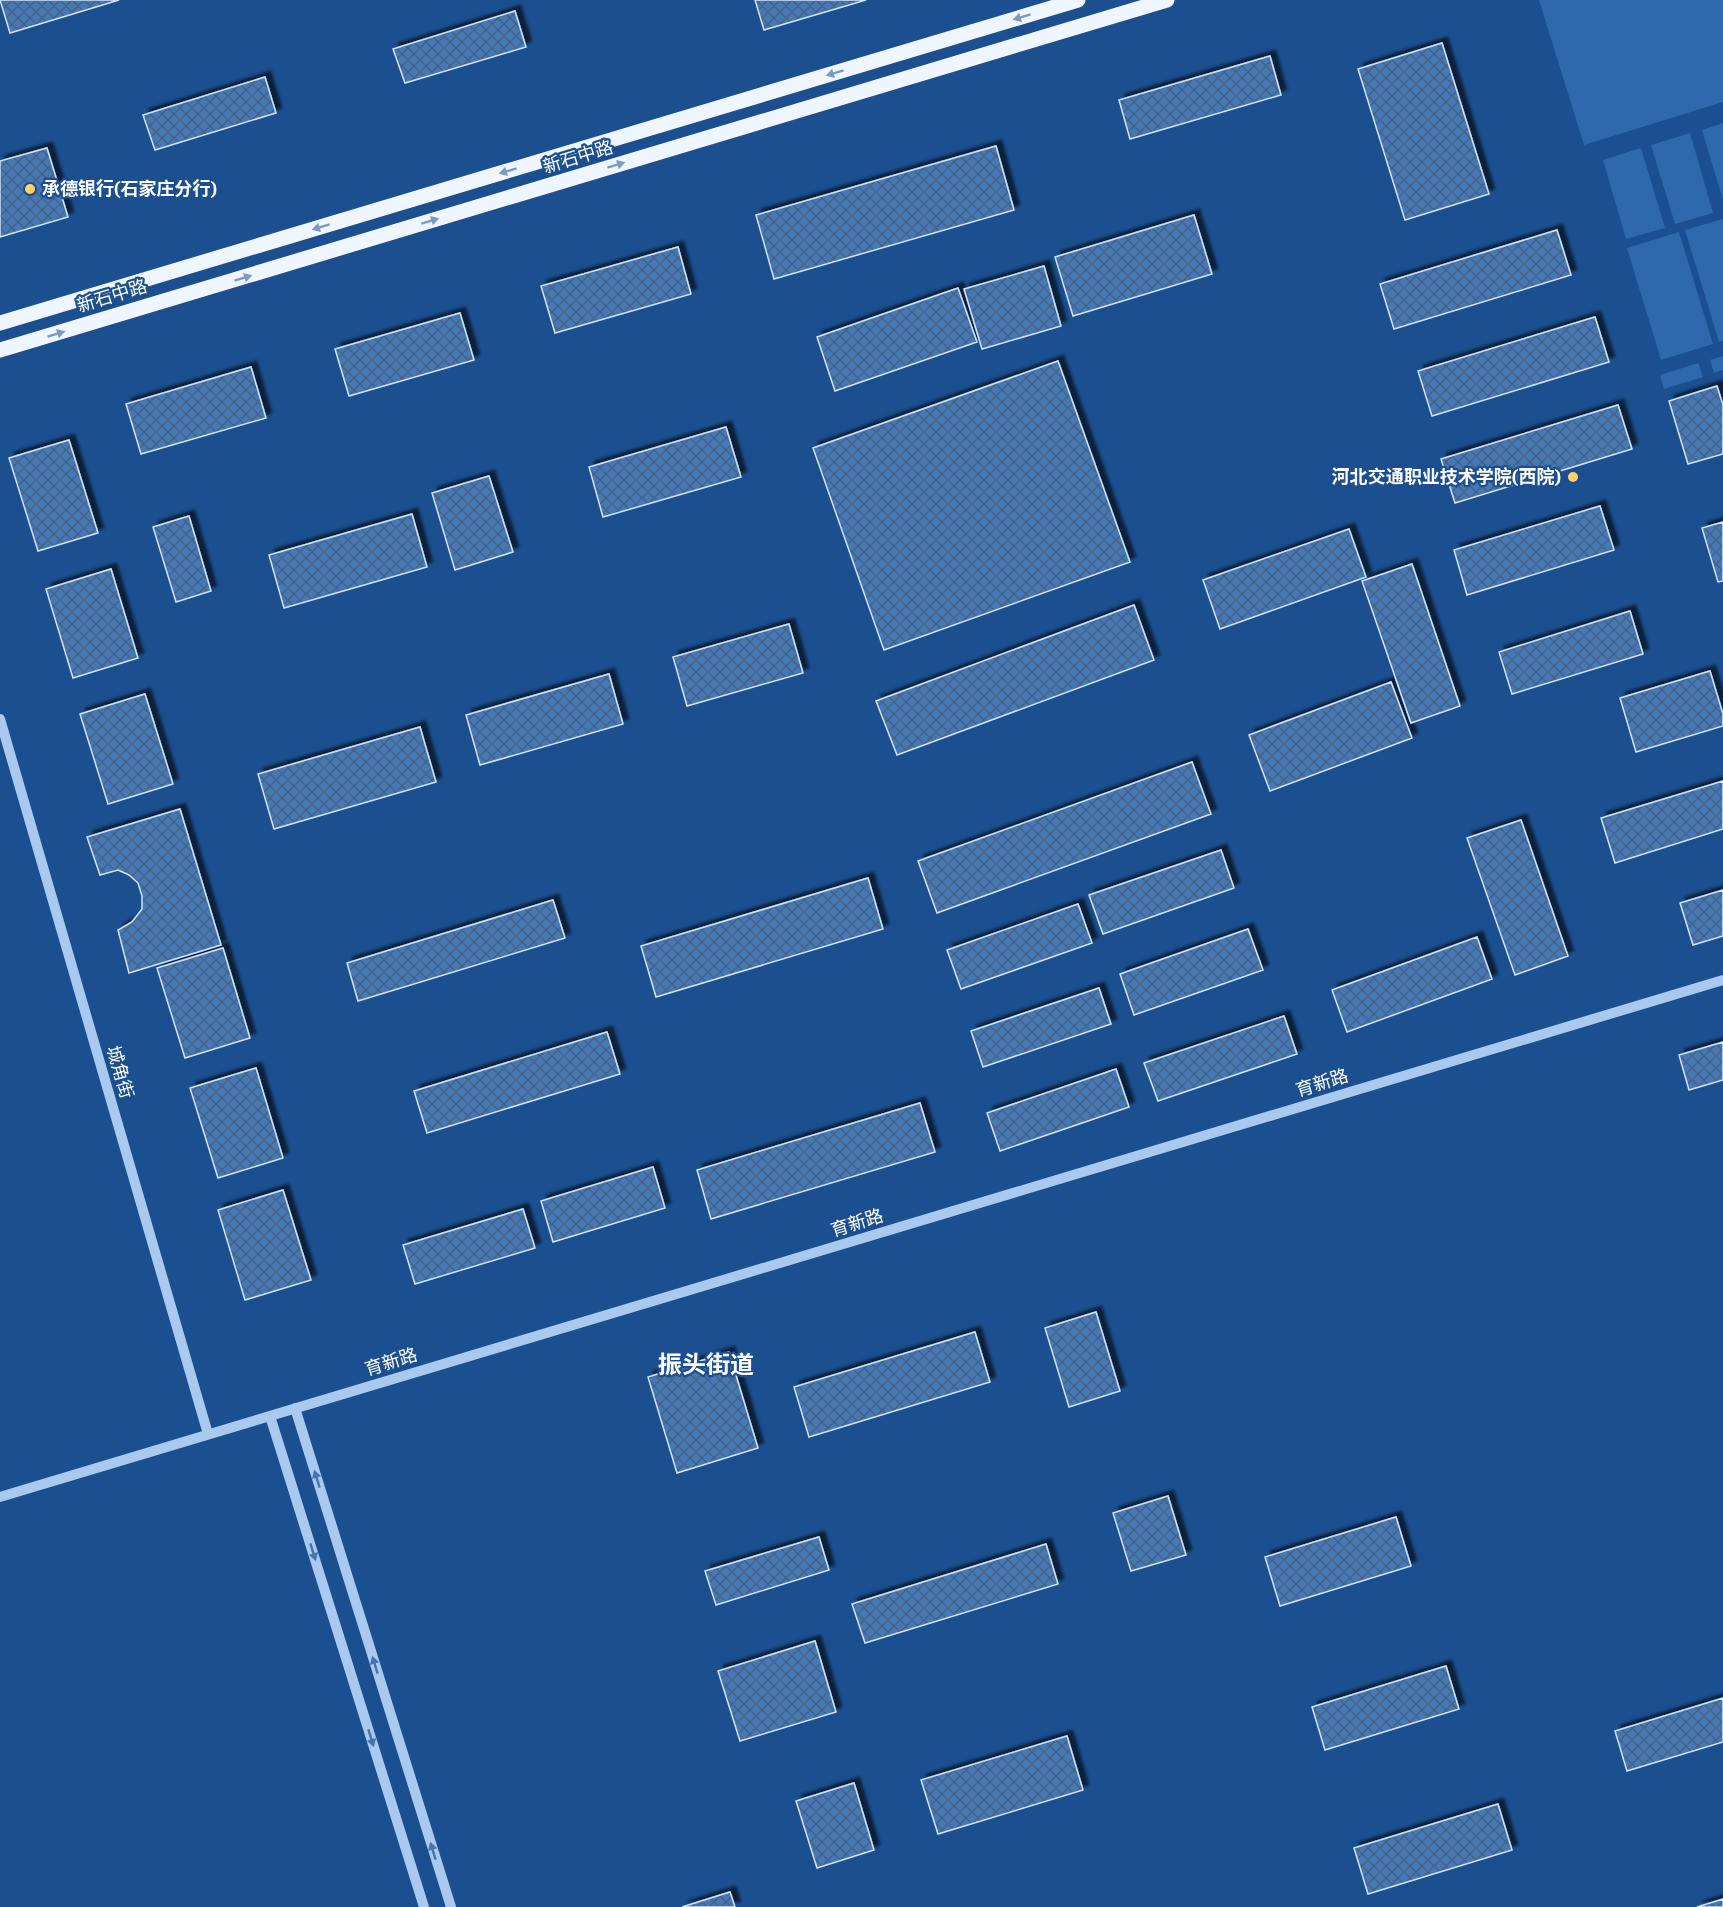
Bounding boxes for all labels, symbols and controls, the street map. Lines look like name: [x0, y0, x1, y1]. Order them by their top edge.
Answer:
one-way arrow: [1013, 13, 1031, 22]
one-way arrow: [826, 69, 844, 78]
street label: 新石中路: [540, 135, 615, 177]
one-way arrow: [607, 160, 625, 169]
one-way arrow: [499, 167, 517, 176]
place label: 承德银行(石家庄分行): [42, 177, 217, 199]
marker: 承德银行(石家庄分行): [23, 182, 37, 196]
one-way arrow: [421, 216, 439, 225]
one-way arrow: [312, 223, 330, 232]
one-way arrow: [234, 273, 252, 282]
street label: 新石中路: [74, 274, 149, 316]
one-way arrow: [47, 329, 65, 338]
place label: 河北交通职业技术学院(西院): [1332, 465, 1561, 487]
marker: 河北交通职业技术学院(西院): [1566, 470, 1580, 484]
street label: 城角街: [103, 1043, 139, 1101]
street label: 育新路: [1293, 1064, 1351, 1100]
street label: 育新路: [828, 1204, 886, 1240]
street label: 育新路: [362, 1343, 420, 1379]
district label: 振头街道: [658, 1349, 754, 1378]
one-way arrow: [312, 1470, 321, 1488]
one-way arrow: [309, 1543, 318, 1561]
one-way arrow: [370, 1656, 379, 1674]
one-way arrow: [367, 1729, 376, 1747]
one-way arrow: [428, 1842, 437, 1860]

